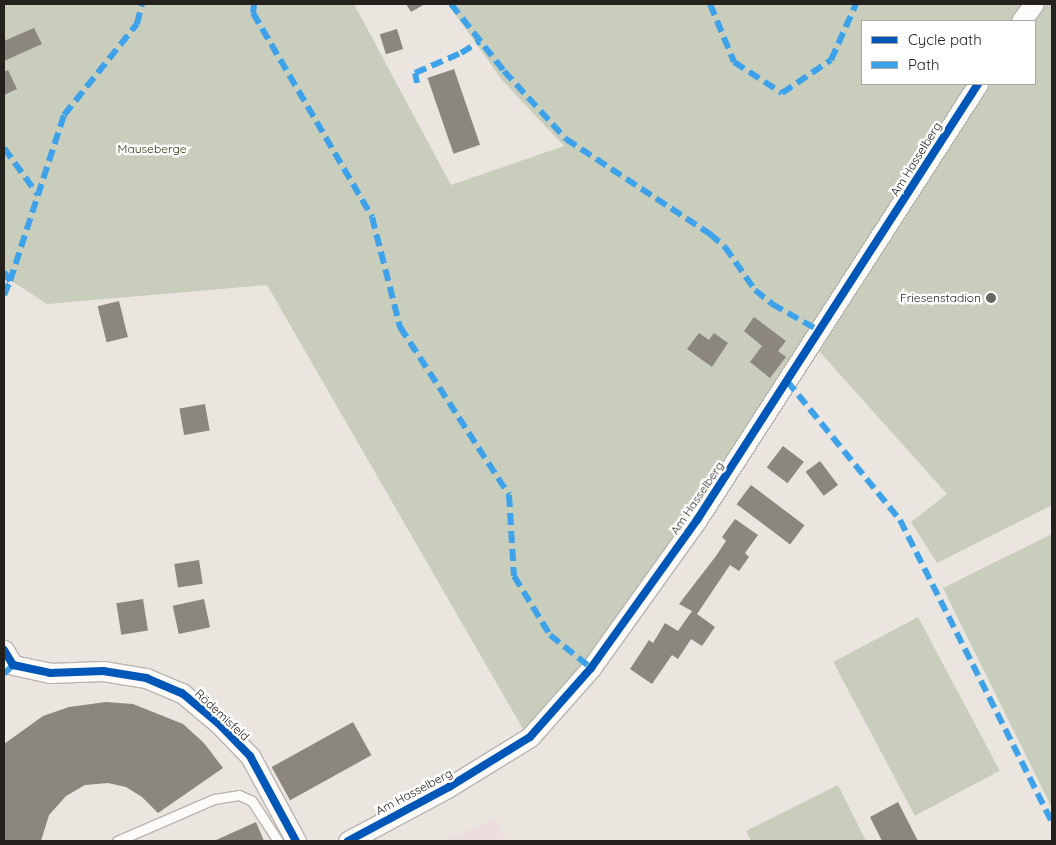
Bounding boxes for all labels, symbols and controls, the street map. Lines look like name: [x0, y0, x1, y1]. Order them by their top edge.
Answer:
legend: [861, 20, 1036, 85]
text: Cycle path: [908, 30, 982, 49]
text: Path: [908, 55, 940, 74]
street label: Am Hasselberg: [887, 119, 945, 199]
park label: Mauseberge: [118, 142, 186, 156]
place label: Friesenstadion: [900, 291, 981, 305]
marker: Friesenstadion: [985, 292, 997, 304]
street label: Am Hasselberg: [667, 459, 727, 537]
street label: Rödemisfeld: [192, 686, 252, 744]
street label: Am Hasselberg: [373, 766, 455, 818]

